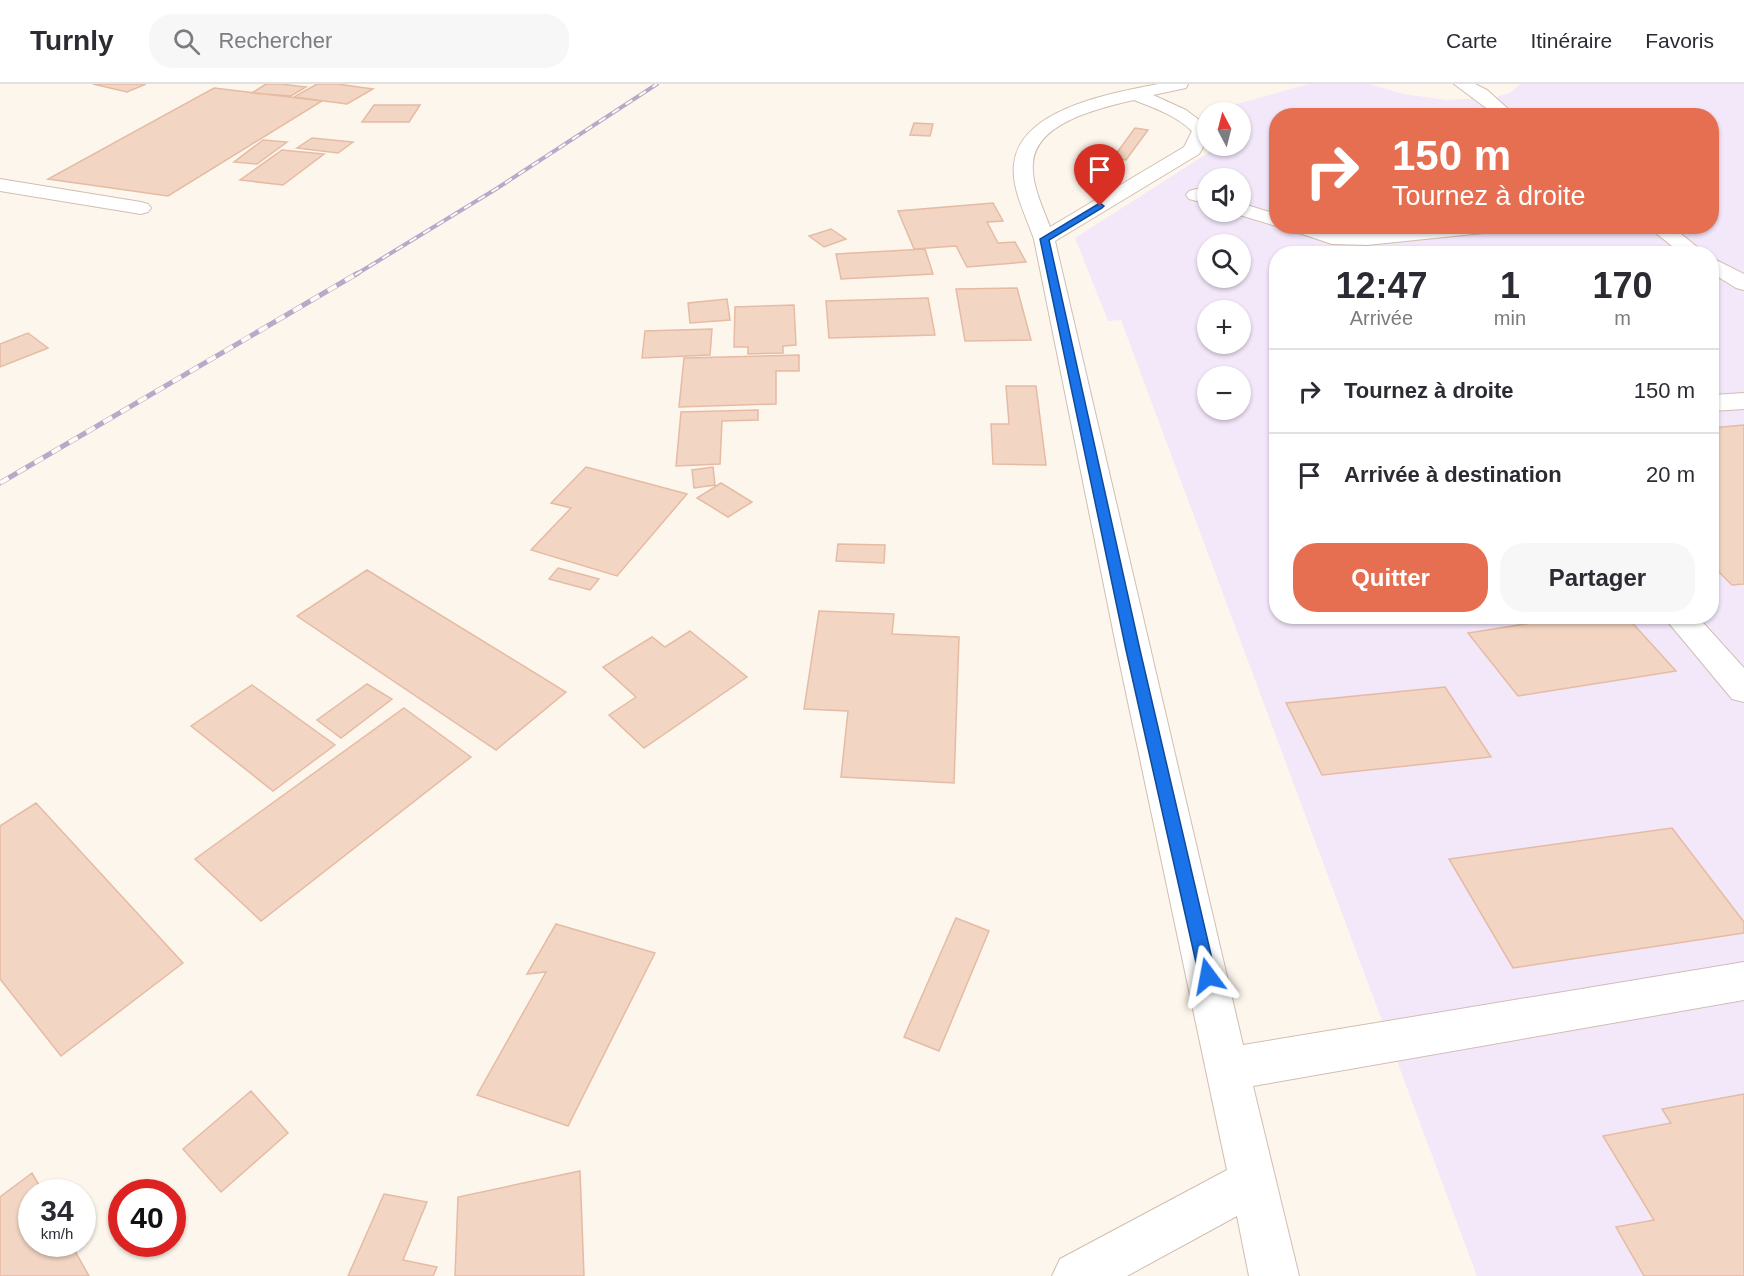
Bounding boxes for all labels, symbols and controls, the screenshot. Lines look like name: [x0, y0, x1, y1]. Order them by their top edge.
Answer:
search box: [149, 14, 569, 68]
text: Turnly: [30, 25, 113, 56]
icon: search: [170, 25, 203, 58]
text: Rechercher: [218, 28, 332, 53]
text: Carte: [1446, 29, 1497, 52]
text: Itinéraire: [1530, 29, 1612, 52]
text: Favoris: [1645, 29, 1714, 52]
north arrow: [1197, 102, 1251, 156]
map controls: [1197, 102, 1251, 420]
icon: right: [1293, 132, 1371, 210]
text: 150 m: [1392, 132, 1511, 179]
pin: [1074, 144, 1125, 206]
icon: arrive: [1083, 153, 1116, 186]
button: sound: [1197, 168, 1251, 222]
text: Tournez à droite: [1392, 181, 1586, 211]
button: search: [1197, 234, 1251, 288]
text: 12:47: [1335, 265, 1427, 306]
text: 1: [1500, 265, 1520, 306]
text: 170: [1592, 265, 1653, 306]
button: +: [1197, 300, 1251, 354]
text: Arrivée: [1350, 307, 1413, 329]
text: min: [1494, 307, 1526, 329]
text: m: [1614, 307, 1631, 329]
button: −: [1197, 366, 1251, 420]
icon: right: [1293, 375, 1326, 408]
text: Tournez à droite: [1344, 378, 1514, 403]
text: 150 m: [1634, 378, 1695, 403]
icon: arrive: [1293, 459, 1326, 492]
text: Arrivée à destination: [1344, 462, 1562, 487]
text: 20 m: [1646, 462, 1695, 487]
button: Quitter: [1293, 543, 1488, 612]
button: Partager: [1500, 543, 1695, 612]
position arrow: [1176, 944, 1240, 1008]
speed limit sign: 40: [108, 1179, 186, 1257]
text: 34: [40, 1194, 74, 1227]
text: km/h: [41, 1225, 73, 1242]

